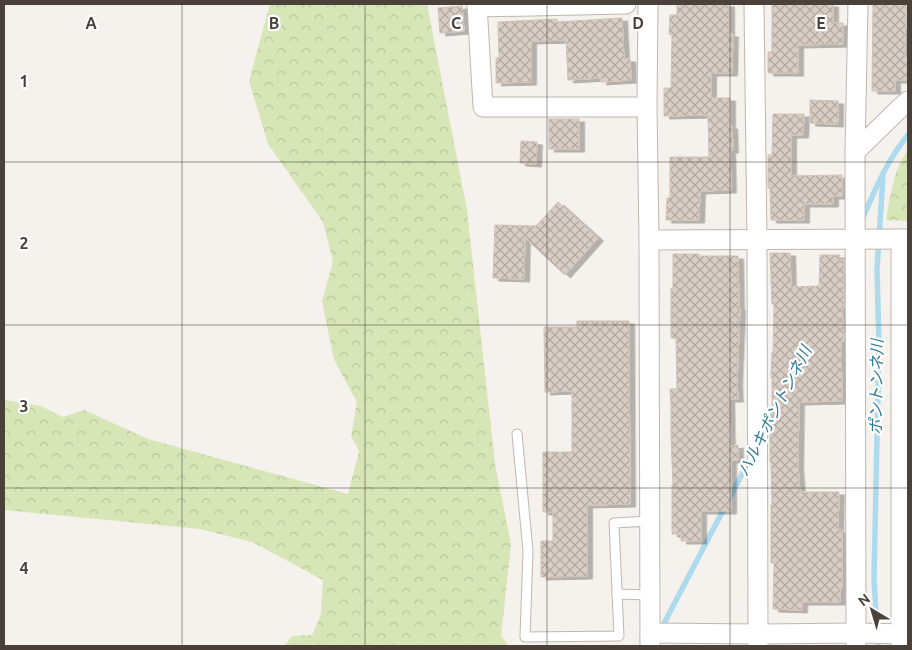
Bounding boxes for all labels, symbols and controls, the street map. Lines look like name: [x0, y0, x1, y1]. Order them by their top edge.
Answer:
text: A: [85, 14, 97, 32]
text: B: [269, 14, 279, 32]
text: C: [451, 14, 461, 32]
text: D: [632, 14, 644, 32]
text: E: [816, 14, 826, 32]
text: 1: [19, 72, 29, 90]
text: 2: [19, 234, 29, 252]
water label: ポントンネ川: [866, 337, 886, 435]
water label: ハルキポントンネ川: [733, 341, 816, 479]
text: 3: [19, 397, 29, 415]
text: 4: [19, 559, 29, 577]
north arrow: [847, 585, 897, 635]
text: N: [855, 590, 873, 609]

